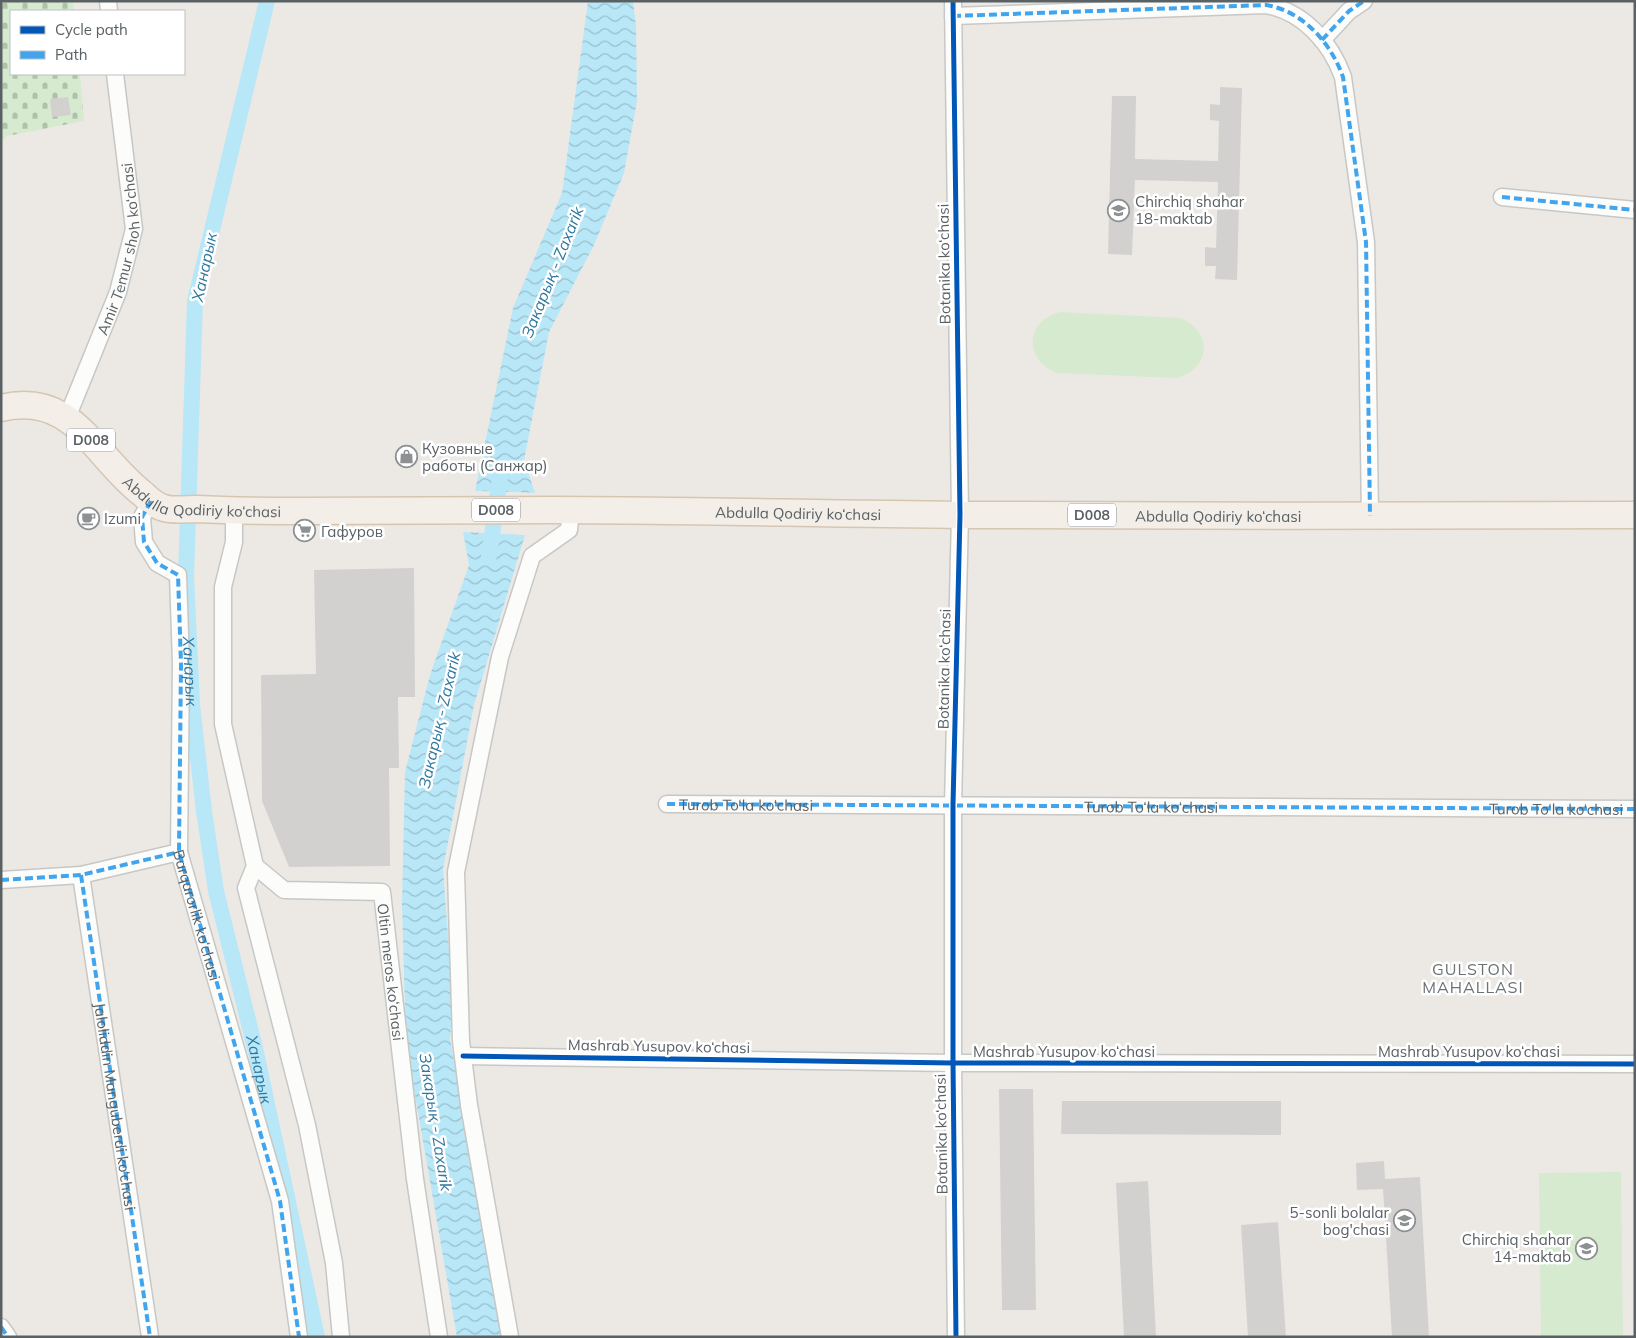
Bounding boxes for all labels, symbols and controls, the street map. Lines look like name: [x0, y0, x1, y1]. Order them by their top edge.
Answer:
legend: [10, 10, 185, 75]
text: Cycle path: [55, 20, 128, 39]
text: Path: [55, 45, 87, 64]
street label: Amir Temur shoh ko‘chasi: [92, 162, 144, 338]
place label: Chirchiq shahar 18-maktab: [1135, 192, 1245, 228]
school or university icon: Chirchiq shahar 18-maktab: [1107, 198, 1131, 222]
water label: Закарық - Zaxarik: [517, 203, 588, 341]
street label: Botanika ko‘chasi: [933, 204, 955, 324]
water label: Ханарык: [187, 230, 221, 304]
road number: D008: [67, 428, 115, 452]
place label: Кузовные работы (Санжар): [422, 439, 548, 475]
shop icon: Кузовные работы (Санжар): [394, 445, 418, 469]
street label: Abdulla Qodiriy ko‘chasi: [119, 472, 281, 520]
road number: D008: [472, 498, 520, 522]
street label: Abdulla Qodiriy ko‘chasi: [715, 502, 881, 524]
road number: D008: [1068, 504, 1116, 526]
cafe icon: Izumi: [76, 506, 100, 530]
street label: Abdulla Qodiriy ko‘chasi: [1135, 506, 1301, 525]
place label: Izumi: [104, 509, 141, 528]
supermarket icon: Гафуров: [293, 519, 317, 543]
place label: Гафуров: [321, 522, 383, 541]
street label: Botanika ko‘chasi: [933, 609, 955, 729]
water label: Ханарык: [179, 635, 202, 707]
water label: Закарық - Zaxarik: [414, 649, 465, 790]
street label: Turob To‘la ko‘chasi: [679, 795, 813, 814]
street label: Turob To‘la ko‘chasi: [1084, 797, 1218, 816]
street label: Turob To‘la ko‘chasi: [1489, 799, 1623, 818]
street label: Barqarorlik ko‘chasi: [169, 847, 225, 983]
street label: Oltin meros ko‘chasi: [374, 902, 409, 1042]
district label: GULSTON MAHALLASI: [1422, 959, 1524, 997]
street label: Jaloliddin Manguberdi ko‘chasi: [91, 1001, 140, 1212]
water label: Ханарык: [242, 1032, 277, 1106]
street label: Mashrab Yusupov ko‘chasi: [568, 1035, 750, 1057]
street label: Mashrab Yusupov ko‘chasi: [973, 1042, 1155, 1061]
street label: Mashrab Yusupov ko‘chasi: [1378, 1042, 1560, 1061]
water label: Закарық - Zaxarik: [415, 1051, 457, 1193]
street label: Botanika ko‘chasi: [930, 1074, 952, 1194]
place label: 5-sonli bolalar bog'chasi: [1290, 1203, 1390, 1239]
school or university icon: 5-sonli bolalar bog'chasi: [1393, 1209, 1417, 1233]
place label: Chirchiq shahar 14-maktab: [1462, 1230, 1572, 1266]
school or university icon: Chirchiq shahar 14-maktab: [1575, 1236, 1599, 1260]

